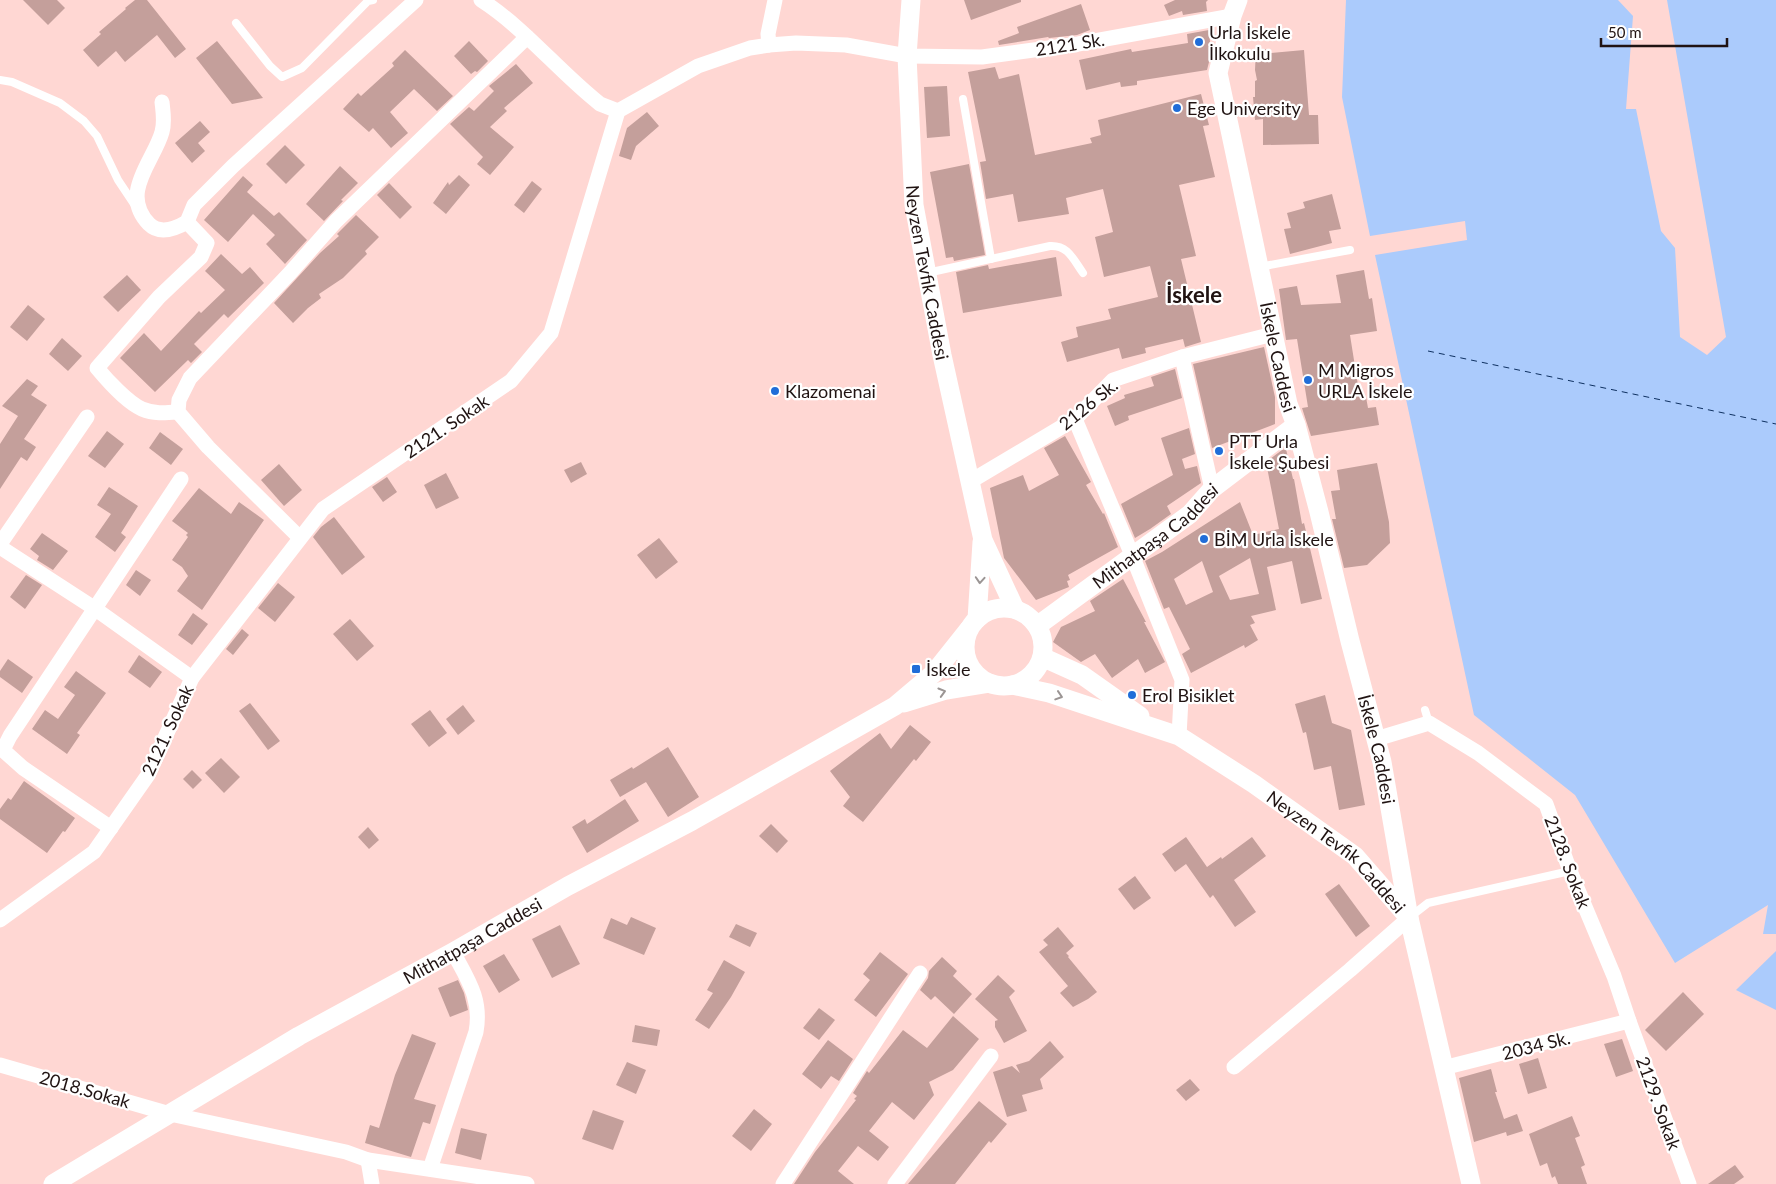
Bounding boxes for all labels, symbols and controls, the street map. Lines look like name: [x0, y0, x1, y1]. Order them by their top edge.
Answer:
scale bar: [1601, 15, 1727, 47]
place label: Urla İskele İlkokulu: [1209, 21, 1291, 64]
text: 50 m: [1608, 23, 1642, 41]
street label: 2121 Sk.: [1034, 28, 1106, 60]
marker: Urla İskele İlkokulu: [1193, 36, 1205, 48]
place label: Ege University: [1187, 97, 1301, 119]
marker: Ege University: [1171, 102, 1183, 114]
street label: Neyzen Tevfik Caddesi: [902, 184, 954, 362]
district label: İskele: [1166, 281, 1222, 308]
street label: İskele Caddesi: [1256, 300, 1301, 415]
place label: M Migros URLA İskele: [1318, 359, 1412, 402]
street label: 2126 Sk.: [1054, 374, 1122, 434]
marker: M Migros URLA İskele: [1302, 374, 1314, 386]
place label: Klazomenai: [785, 380, 876, 402]
marker: Klazomenai: [769, 385, 781, 397]
street label: 2121. Sokak: [399, 389, 493, 462]
place label: PTT Urla İskele Şubesi: [1229, 430, 1329, 473]
marker: PTT Urla İskele Şubesi: [1213, 445, 1225, 457]
street label: Mithatpaşa Caddesi: [1088, 478, 1222, 593]
place label: BİM Urla İskele: [1214, 528, 1334, 550]
marker: BİM Urla İskele: [1198, 533, 1210, 545]
one-way arrow: [974, 576, 985, 584]
place label: İskele: [926, 658, 970, 680]
marker: İskele: [910, 663, 922, 675]
street label: 2121. Sokak: [136, 680, 198, 779]
place label: Erol Bisiklet: [1142, 684, 1235, 706]
one-way arrow: [937, 687, 945, 697]
marker: Erol Bisiklet: [1126, 689, 1138, 701]
one-way arrow: [1055, 690, 1063, 700]
street label: İskele Caddesi: [1354, 692, 1400, 806]
street label: Neyzen Tevfik Caddesi: [1263, 786, 1411, 917]
street label: 2128. Sokak: [1540, 812, 1596, 912]
street label: Mithatpaşa Caddesi: [399, 892, 546, 988]
street label: 2034 Sk.: [1500, 1026, 1572, 1064]
street label: 2129. Sokak: [1632, 1053, 1686, 1153]
street label: 2018.Sokak: [37, 1066, 134, 1113]

